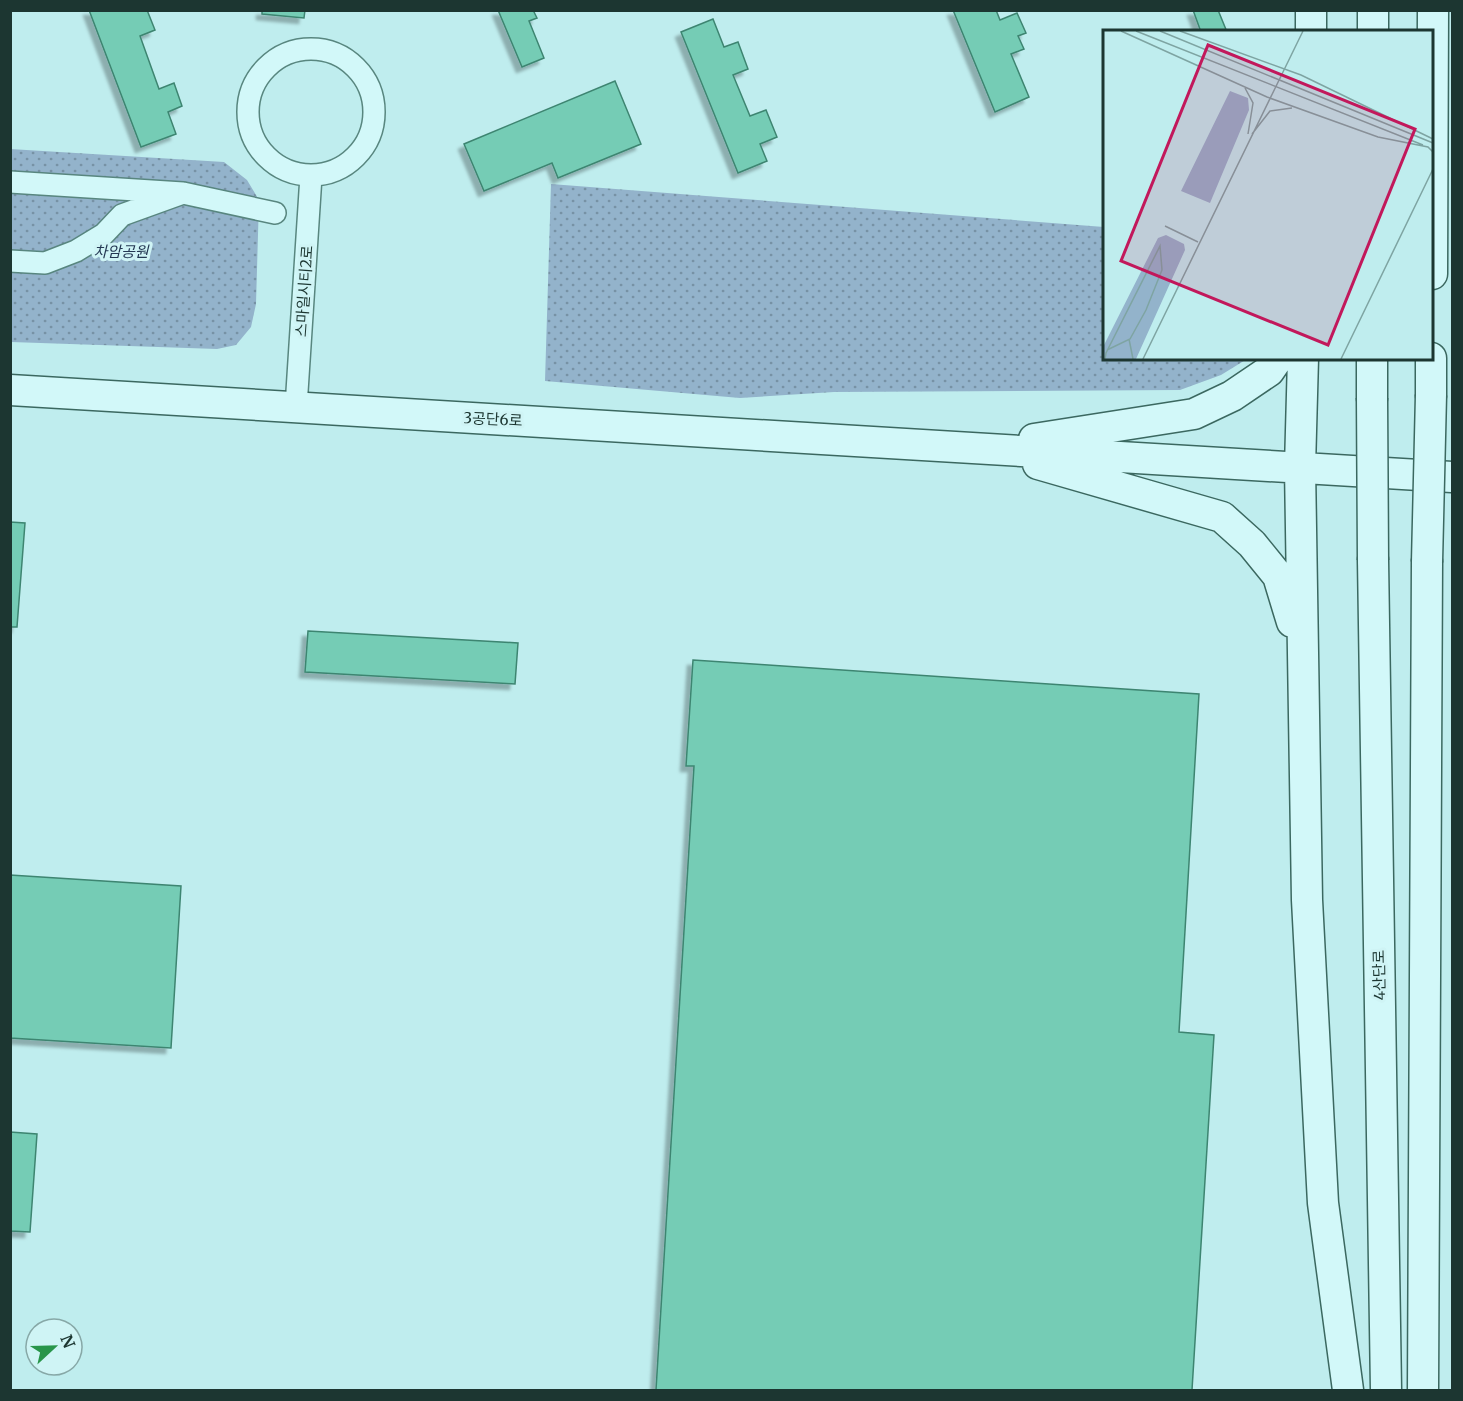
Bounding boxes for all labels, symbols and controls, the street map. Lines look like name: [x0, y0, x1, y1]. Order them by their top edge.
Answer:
inset map: [1103, 30, 1433, 360]
park label: 차암공원: [93, 242, 150, 261]
street label: 스마일시티2로: [291, 245, 317, 337]
street label: 3공단6로: [463, 408, 523, 430]
street label: 4산단로: [1369, 950, 1389, 1000]
north arrow: [24, 1317, 84, 1377]
text: N: [56, 1332, 80, 1351]

